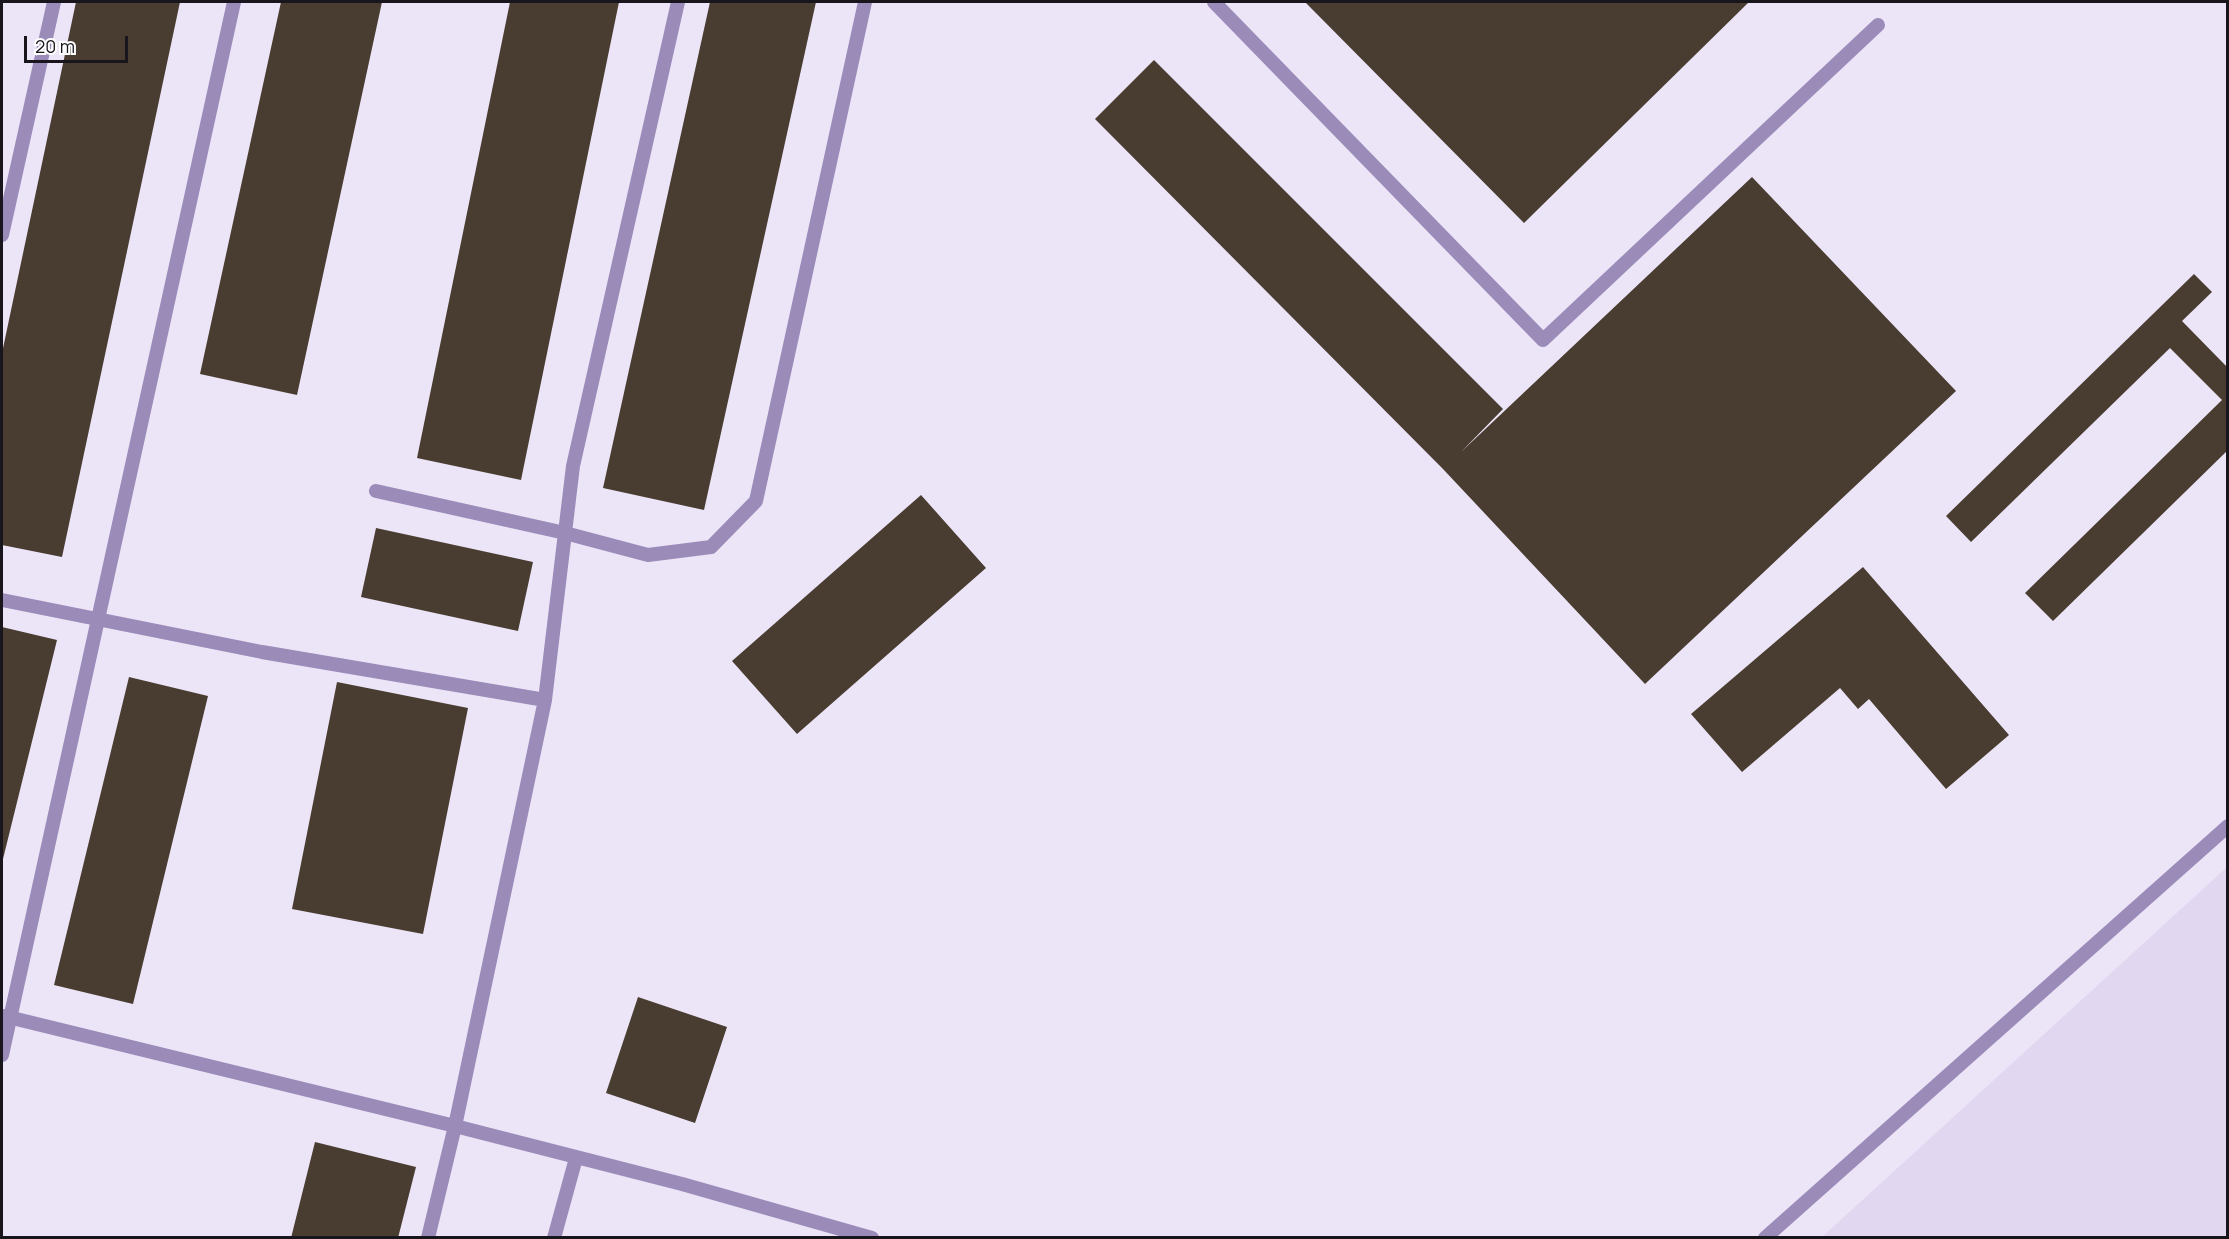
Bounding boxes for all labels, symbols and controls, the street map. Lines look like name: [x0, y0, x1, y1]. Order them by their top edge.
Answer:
scale bar: [27, 24, 130, 62]
text: 20 m: [35, 34, 75, 58]

